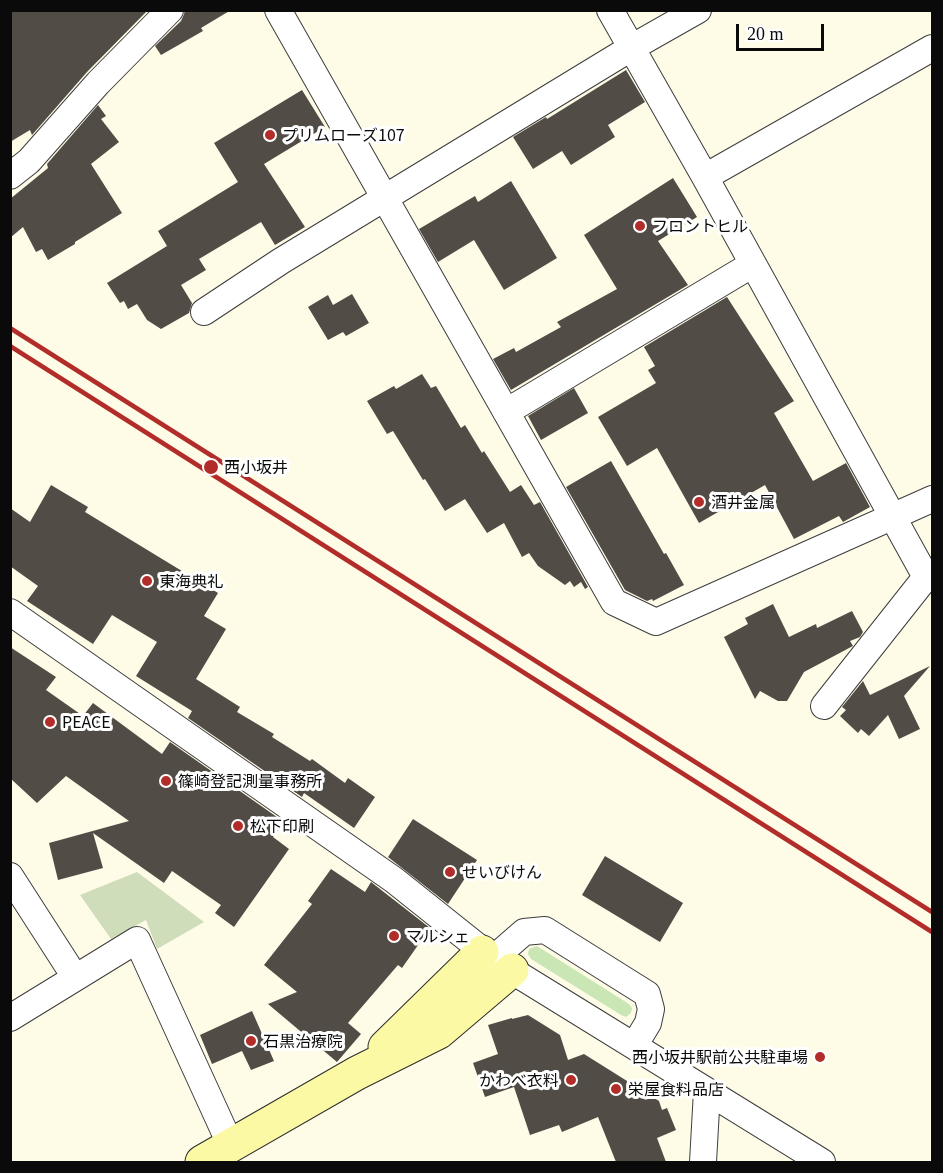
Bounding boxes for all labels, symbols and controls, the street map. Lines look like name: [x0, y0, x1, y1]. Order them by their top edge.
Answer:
scale bar: [739, 12, 828, 50]
text: 20 m: [747, 24, 784, 44]
place label: プリムローズ107: [282, 125, 405, 145]
marker: プリムローズ107: [263, 128, 277, 142]
place label: フロントヒル: [652, 216, 748, 236]
marker: フロントヒル: [633, 219, 647, 233]
place label: 西小坂井: [224, 457, 288, 477]
marker: 西小坂井: [202, 458, 220, 476]
place label: 酒井金属: [711, 492, 775, 512]
marker: 酒井金属: [692, 495, 706, 509]
place label: 東海典礼: [159, 571, 223, 591]
marker: 東海典礼: [140, 574, 154, 588]
place label: PEACE: [62, 712, 111, 732]
marker: PEACE: [43, 715, 57, 729]
place label: 篠崎登記測量事務所: [178, 771, 322, 791]
marker: 篠崎登記測量事務所: [159, 774, 173, 788]
place label: 松下印刷: [250, 816, 314, 836]
marker: 松下印刷: [231, 819, 245, 833]
place label: せいびけん: [462, 862, 542, 882]
marker: せいびけん: [443, 865, 457, 879]
place label: マルシェ: [406, 926, 470, 946]
marker: マルシェ: [387, 929, 401, 943]
place label: 石黒治療院: [263, 1031, 343, 1051]
marker: 石黒治療院: [244, 1034, 258, 1048]
place label: 西小坂井駅前公共駐車場: [632, 1047, 808, 1067]
marker: 西小坂井駅前公共駐車場: [813, 1050, 827, 1064]
place label: かわべ衣料: [479, 1070, 559, 1090]
marker: かわべ衣料: [564, 1073, 578, 1087]
place label: 栄屋食料品店: [628, 1079, 724, 1099]
marker: 栄屋食料品店: [609, 1082, 623, 1096]

